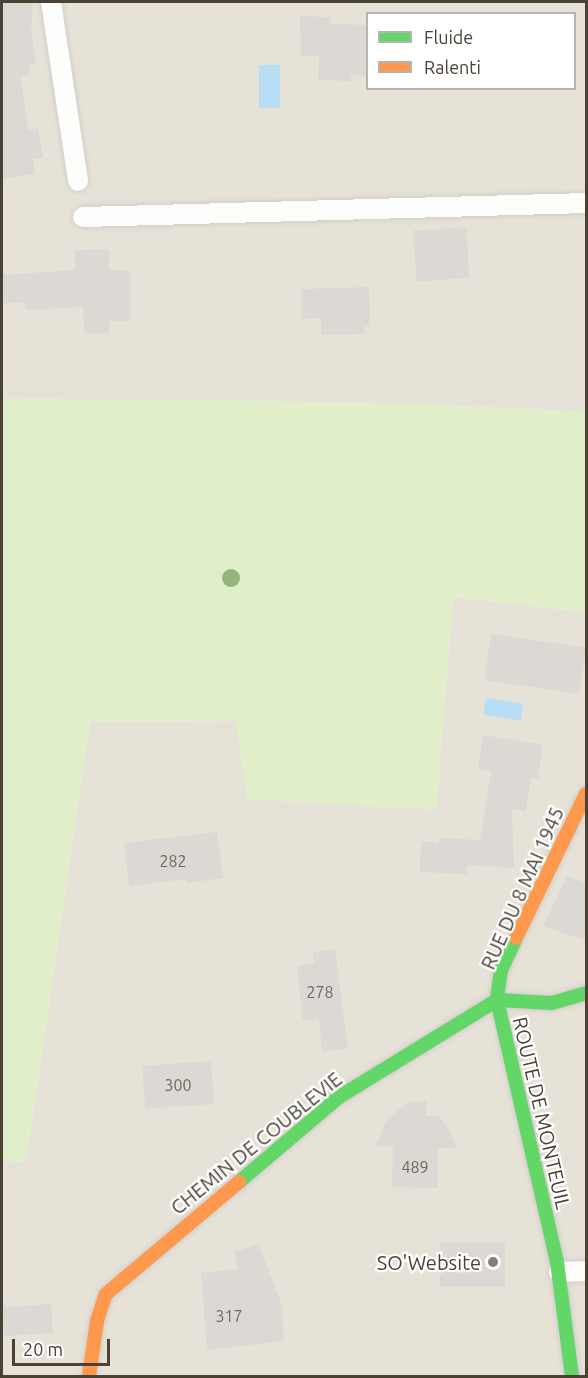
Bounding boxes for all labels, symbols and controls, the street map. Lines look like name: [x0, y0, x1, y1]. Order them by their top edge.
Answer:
legend: [366, 12, 576, 90]
text: Fluide: [424, 27, 473, 47]
text: Ralenti: [424, 57, 481, 77]
street label: RUE DU 8 MAI 1945: [475, 803, 569, 973]
house number: 282: [159, 851, 187, 871]
house number: 278: [306, 982, 334, 1002]
street label: ROUTE DE MONTEUIL: [508, 1014, 576, 1212]
street label: CHEMIN DE COUBLEVIE: [166, 1067, 346, 1219]
house number: 300: [164, 1075, 192, 1095]
house number: 489: [401, 1157, 429, 1177]
place label: SO'Website: [377, 1250, 481, 1274]
marker: SO'Website: [486, 1255, 500, 1269]
house number: 317: [215, 1306, 243, 1326]
scale bar: [15, 1327, 112, 1365]
text: 20 m: [23, 1339, 63, 1359]

